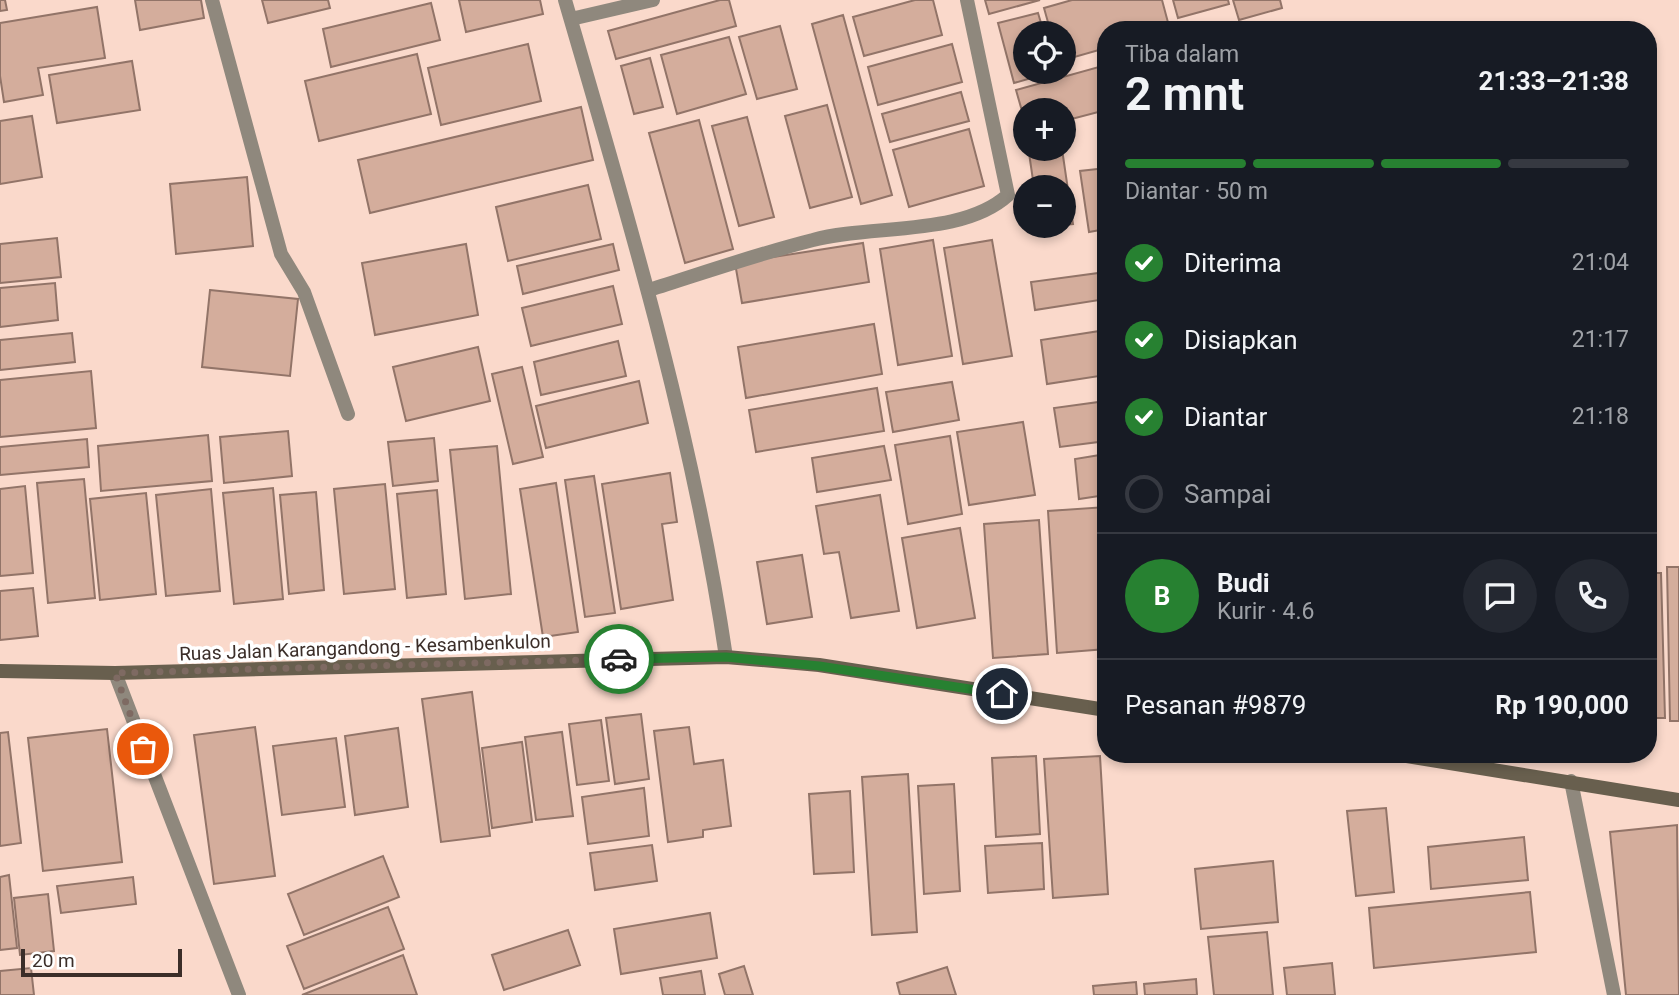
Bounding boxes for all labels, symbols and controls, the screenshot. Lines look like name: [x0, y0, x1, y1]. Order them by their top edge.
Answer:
map controls: [1013, 21, 1076, 238]
button: locate: [1013, 21, 1076, 84]
text: Tiba dalam: [1125, 41, 1239, 68]
text: 21:33–21:38: [1479, 66, 1629, 96]
text: 2 mnt: [1125, 67, 1244, 121]
button: +: [1013, 98, 1076, 161]
button: −: [1013, 175, 1076, 238]
text: Diantar · 50 m: [1125, 178, 1268, 205]
icon: check: [1125, 244, 1163, 282]
text: Diterima: [1184, 248, 1282, 278]
text: 21:04: [1572, 249, 1629, 276]
icon: check: [1125, 321, 1163, 359]
text: Disiapkan: [1184, 325, 1298, 355]
text: 21:17: [1572, 326, 1629, 353]
icon: check: [1125, 398, 1163, 436]
text: Diantar: [1184, 402, 1267, 432]
text: 21:18: [1572, 403, 1629, 430]
text: Sampai: [1184, 479, 1271, 509]
button: chat: [1463, 559, 1537, 633]
button: phone: [1555, 559, 1629, 633]
text: Budi: [1217, 568, 1270, 598]
text: B: [1154, 581, 1170, 611]
text: Kurir · 4.6: [1217, 598, 1314, 625]
courier: [584, 624, 654, 694]
street label: Ruas Jalan Karangandong - Kesambenkulon: [179, 630, 551, 665]
icon: car: [600, 640, 638, 678]
pin: [972, 664, 1032, 724]
icon: home: [983, 675, 1021, 713]
text: Pesanan #9879: [1125, 690, 1306, 720]
text: Rp 190,000: [1495, 690, 1629, 720]
pin: [113, 719, 173, 779]
icon: bag: [124, 730, 162, 768]
scale bar: [21, 946, 182, 978]
text: 20 m: [32, 949, 75, 972]

